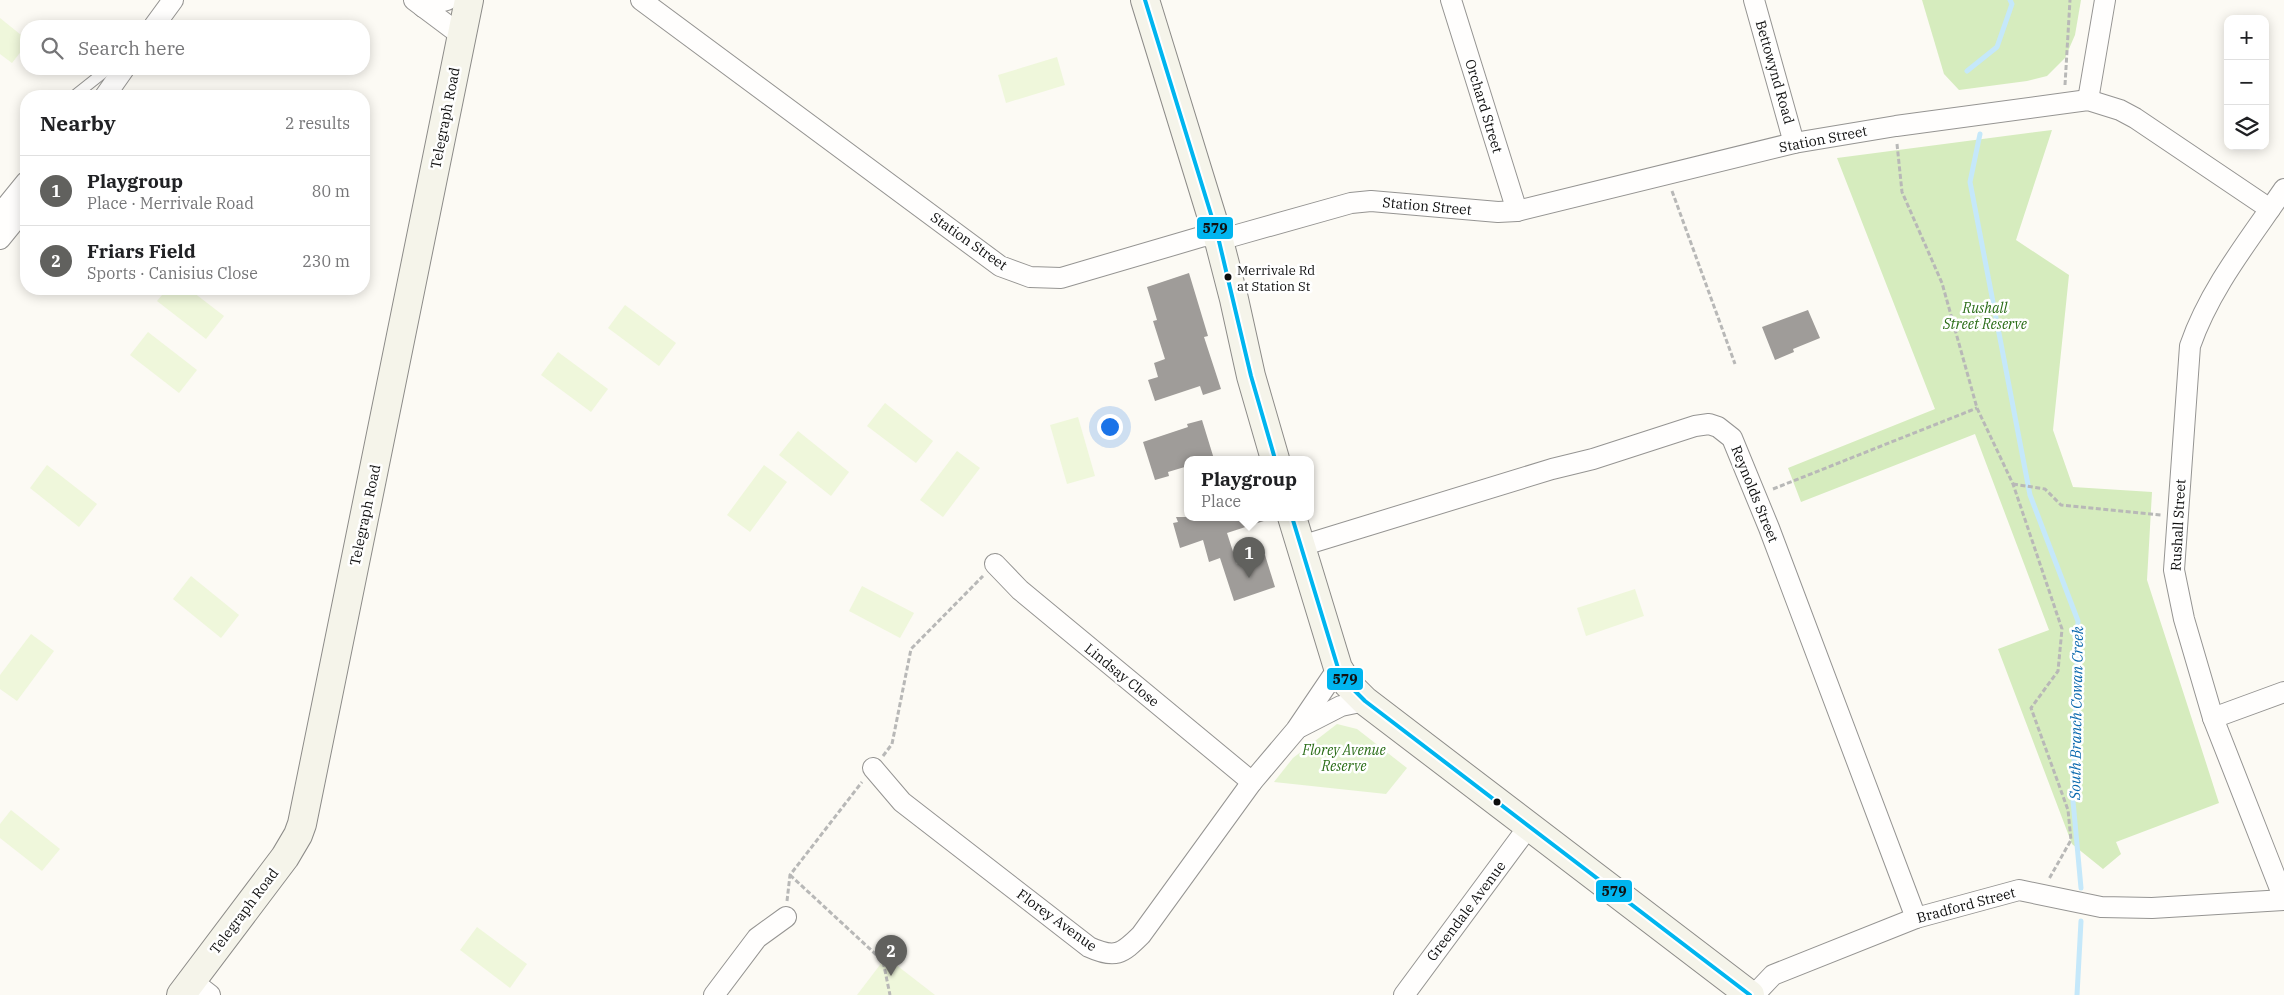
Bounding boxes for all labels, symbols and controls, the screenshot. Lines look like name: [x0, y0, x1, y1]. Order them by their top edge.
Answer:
map controls: [2224, 15, 2269, 150]
button: +: [2224, 15, 2269, 60]
street label: Bettowynd Road: [1752, 18, 1799, 126]
search box: [20, 20, 370, 75]
icon: search: [38, 34, 66, 62]
text: Search here: [78, 36, 185, 60]
street label: Orchard Street: [1461, 57, 1507, 155]
button: −: [2224, 60, 2269, 105]
street label: Telegraph Road: [426, 65, 464, 170]
button: layers: [2224, 105, 2269, 150]
text: Nearby: [40, 109, 116, 137]
text: 2 results: [285, 113, 350, 133]
street label: Station Street: [1777, 122, 1869, 156]
text: Playgroup: [87, 169, 183, 193]
text: 1: [51, 181, 61, 201]
text: 80 m: [312, 181, 350, 201]
text: Place · Merrivale Road: [87, 193, 254, 213]
street label: Station Street: [1382, 193, 1472, 219]
street label: Station Street: [927, 208, 1011, 274]
line badge: 579: [1196, 216, 1234, 240]
text: 579: [1202, 219, 1228, 237]
text: Friars Field: [87, 239, 196, 263]
text: 2: [51, 251, 61, 271]
text: 230 m: [302, 251, 350, 271]
place label: Merrivale Rd at Station St: [1237, 262, 1315, 295]
text: Sports · Canisius Close: [87, 263, 258, 283]
marker: Merrivale Rd at Station St: [1223, 272, 1233, 282]
park label: Rushall Street Reserve: [1942, 299, 2028, 333]
your location: [1097, 414, 1123, 440]
street label: Reynolds Street: [1727, 443, 1783, 545]
popup: [1184, 456, 1314, 521]
street label: Telegraph Road: [345, 462, 385, 567]
text: Playgroup: [1201, 467, 1297, 491]
street label: Rushall Street: [2167, 478, 2189, 572]
text: Place: [1201, 491, 1241, 511]
pin: 1: [1233, 537, 1265, 578]
water label: South Branch Cowan Creek: [2065, 626, 2087, 801]
street label: Lindsay Close: [1081, 639, 1163, 711]
line badge: 579: [1326, 667, 1364, 691]
text: 579: [1332, 670, 1358, 688]
park label: Florey Avenue Reserve: [1301, 741, 1387, 775]
unlabelled marker: [1492, 797, 1502, 807]
street label: Greendale Avenue: [1423, 857, 1509, 965]
street label: Telegraph Road: [206, 864, 283, 958]
line badge: 579: [1595, 879, 1633, 903]
text: 579: [1601, 882, 1627, 900]
street label: Bradford Street: [1915, 883, 2017, 927]
street label: Florey Avenue: [1014, 885, 1100, 955]
pin: 2: [875, 935, 907, 976]

